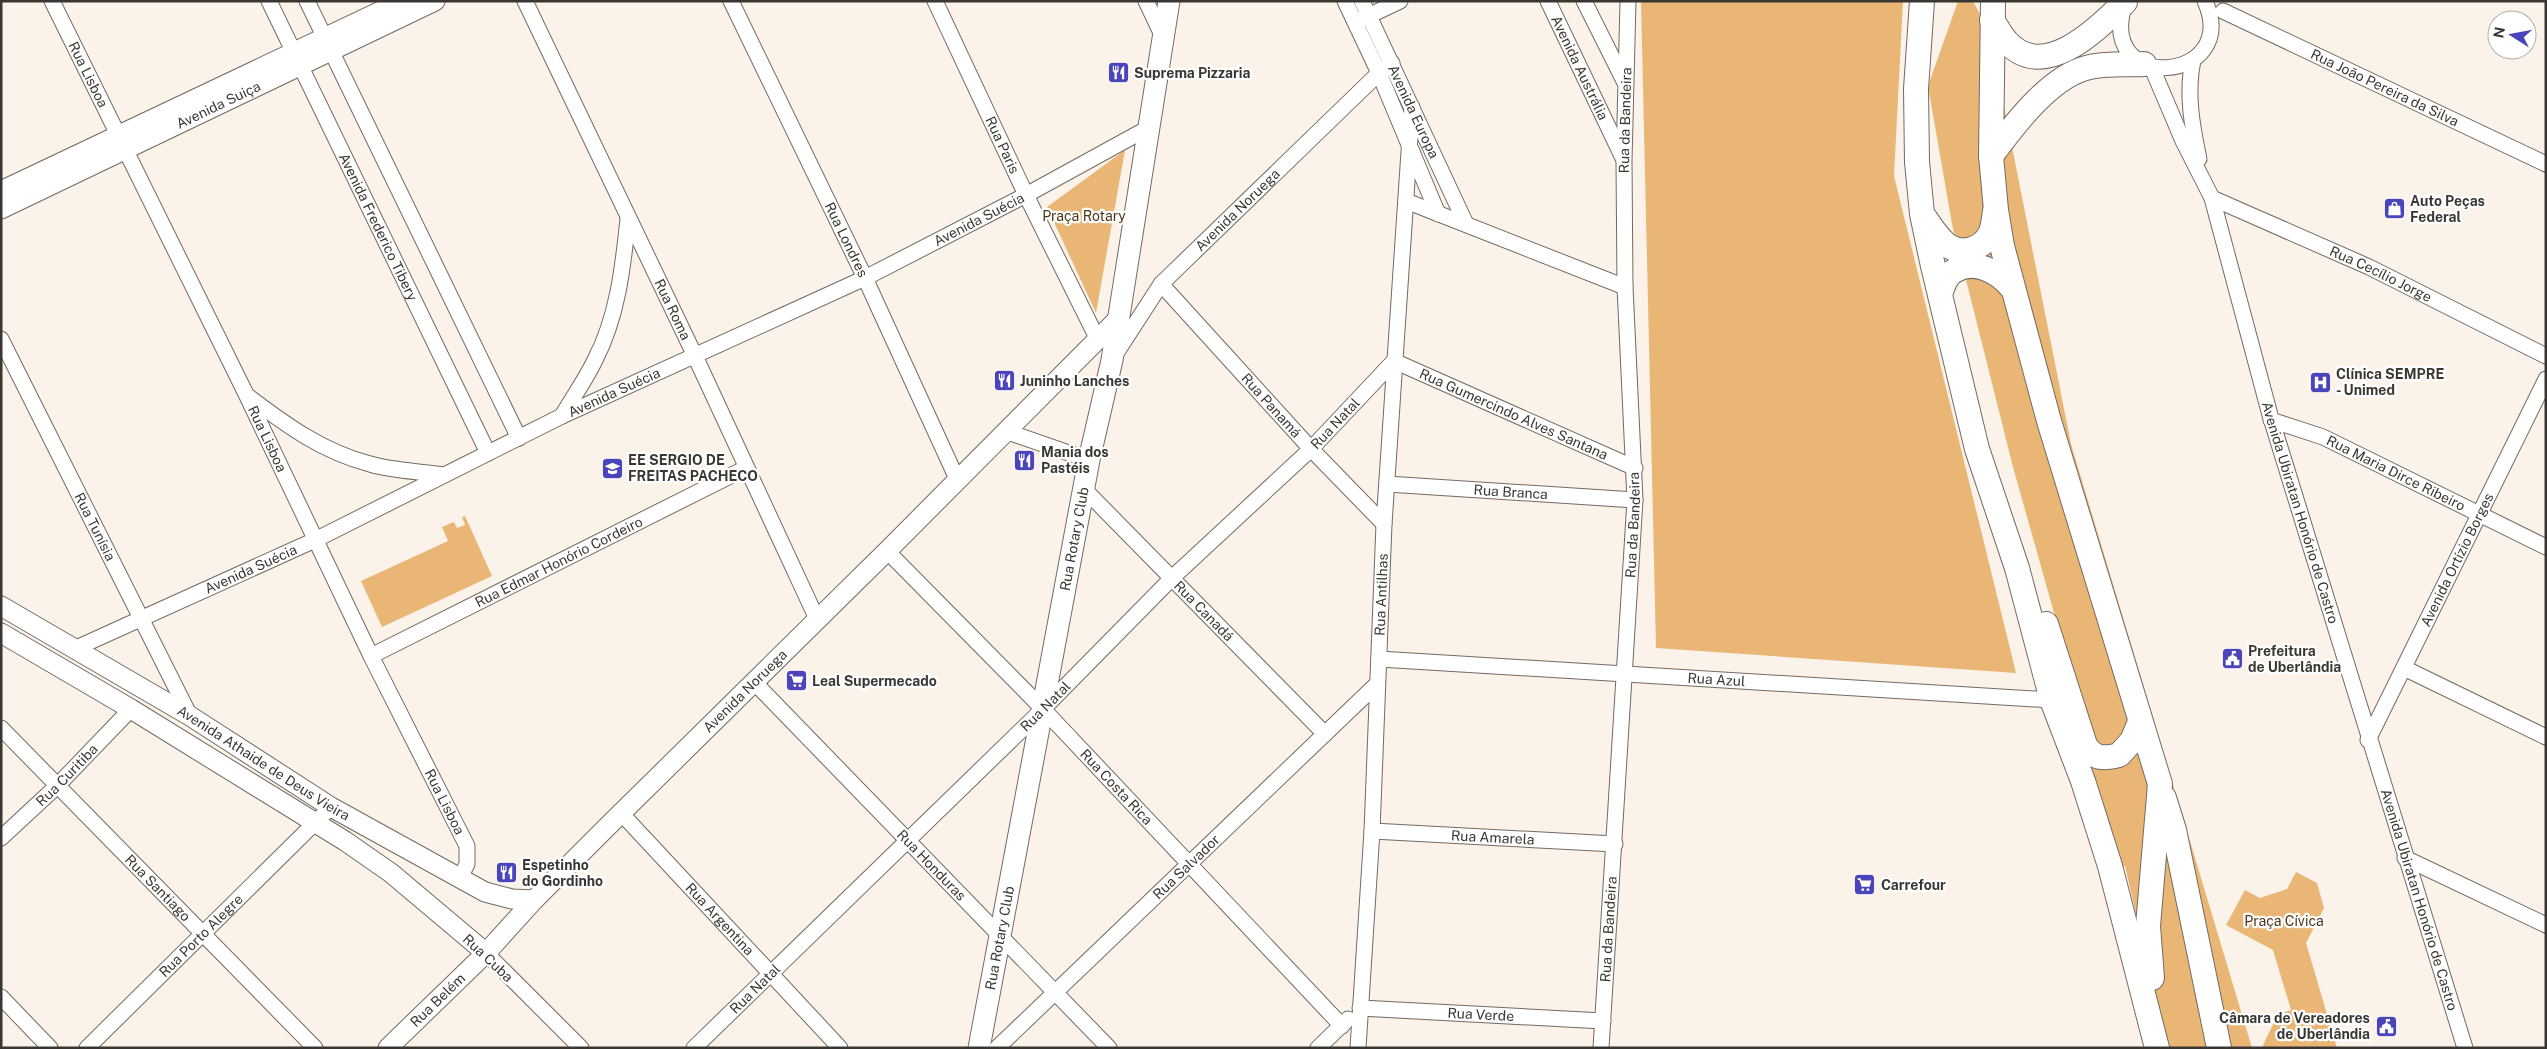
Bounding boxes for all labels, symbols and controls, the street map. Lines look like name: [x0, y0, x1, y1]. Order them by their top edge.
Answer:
north arrow: [2487, 10, 2537, 60]
street label: Avenida Austrália: [1548, 13, 1612, 123]
text: N: [2490, 26, 2508, 39]
street label: Rua Lisboa: [65, 39, 111, 110]
street label: Rua João Pereira da Silva: [2308, 46, 2461, 129]
restaurant icon: Suprema Pizzaria: [1106, 61, 1130, 85]
street label: Avenida Europa: [1385, 62, 1442, 161]
place label: Suprema Pizzaria: [1134, 65, 1251, 81]
street label: Rua da Bandeira: [1616, 67, 1634, 173]
street label: Avenida Suiça: [174, 78, 263, 132]
street label: Rua Paris: [982, 114, 1023, 176]
street label: Avenida Frederico Tibery: [336, 150, 421, 304]
street label: Avenida Noruega: [1192, 166, 1283, 254]
street label: Avenida Suécia: [931, 189, 1027, 249]
place label: Auto Peças Federal: [2410, 193, 2485, 225]
shop icon: Auto Peças Federal: [2382, 197, 2406, 221]
street label: Rua Londres: [822, 199, 871, 280]
park label: Praça Rotary: [1042, 208, 1126, 224]
street label: Rua Cecílio Jorge: [2327, 243, 2434, 305]
street label: Rua Roma: [651, 276, 694, 343]
street label: Avenida Suécia: [566, 364, 662, 420]
street label: Rua Gumercindo Alves Santana: [1417, 365, 1610, 463]
place label: Clínica SEMPRE - Unimed: [2336, 366, 2444, 398]
restaurant icon: Juninho Lanches: [992, 369, 1016, 393]
street label: Rua Panamá: [1238, 370, 1304, 441]
hospital icon: Clínica SEMPRE - Unimed: [2308, 370, 2332, 394]
place label: Juninho Lanches: [1020, 373, 1129, 389]
street label: Rua Natal: [1307, 395, 1363, 452]
street label: Avenida Ubiratan Honório de Castro: [2259, 400, 2342, 625]
street label: Rua Lisboa: [245, 403, 290, 474]
street label: Rua Maria Dirce Ribeiro: [2324, 432, 2468, 514]
place label: Mania dos Pastéis: [1041, 444, 1109, 476]
restaurant icon: Mania dos Pastéis: [1013, 448, 1037, 472]
place label: EE SERGIO DE FREITAS PACHECO: [628, 452, 758, 484]
school or university icon: EE SERGIO DE FREITAS PACHECO: [600, 456, 624, 480]
street label: Rua da Bandeira: [1622, 472, 1643, 578]
street label: Rua Branca: [1473, 482, 1548, 502]
street label: Rua Rotary Club: [1057, 486, 1092, 592]
street label: Rua Tunísia: [71, 490, 119, 563]
street label: Avenida Ortízio Borges: [2417, 490, 2497, 629]
street label: Rua Edmar Honório Cordeiro: [472, 513, 645, 611]
street label: Avenida Suécia: [202, 541, 299, 597]
street label: Rua Antilhas: [1372, 553, 1391, 636]
street label: Rua Canadá: [1171, 578, 1237, 644]
place label: Prefeitura de Uberlândia: [2248, 643, 2341, 675]
street label: Avenida Noruega: [700, 646, 790, 736]
public building icon: Prefeitura de Uberlândia: [2220, 647, 2244, 671]
supermarket icon: Leal Supermecado: [784, 669, 808, 693]
street label: Rua Azul: [1687, 670, 1746, 689]
place label: Leal Supermecado: [812, 673, 937, 689]
street label: Rua Natal: [1017, 678, 1074, 735]
street label: Avenida Athaide de Deus Vieira: [174, 702, 353, 824]
street label: Rua Curitiba: [33, 741, 101, 809]
street label: Rua Costa Rica: [1077, 746, 1156, 828]
street label: Rua Lisboa: [421, 766, 468, 837]
street label: Avenida Ubiratan Honório de Castro: [2378, 787, 2461, 1013]
street label: Rua Honduras: [894, 826, 969, 904]
street label: Rua Amarela: [1451, 827, 1535, 848]
street label: Rua Salvador: [1150, 831, 1223, 902]
street label: Rua Santiago: [122, 851, 194, 924]
place label: Espetinho do Gordinho: [522, 857, 603, 889]
restaurant icon: Espetinho do Gordinho: [494, 861, 518, 885]
supermarket icon: Carrefour: [1853, 873, 1877, 897]
street label: Rua da Bandeira: [1597, 876, 1620, 983]
place label: Carrefour: [1881, 877, 1946, 893]
street label: Rua Argentina: [682, 880, 757, 959]
street label: Rua Rotary Club: [982, 885, 1017, 991]
street label: Rua Porto Alegre: [156, 891, 246, 980]
park label: Praça Cívica: [2244, 913, 2324, 929]
street label: Rua Cuba: [460, 931, 516, 985]
street label: Rua Natal: [726, 961, 784, 1017]
street label: Rua Belém: [407, 970, 468, 1030]
street label: Rua Verde: [1447, 1005, 1515, 1024]
place label: Câmara de Vereadores de Uberlândia: [2219, 1010, 2370, 1042]
public building icon: Câmara de Vereadores de Uberlândia: [2374, 1014, 2398, 1038]

